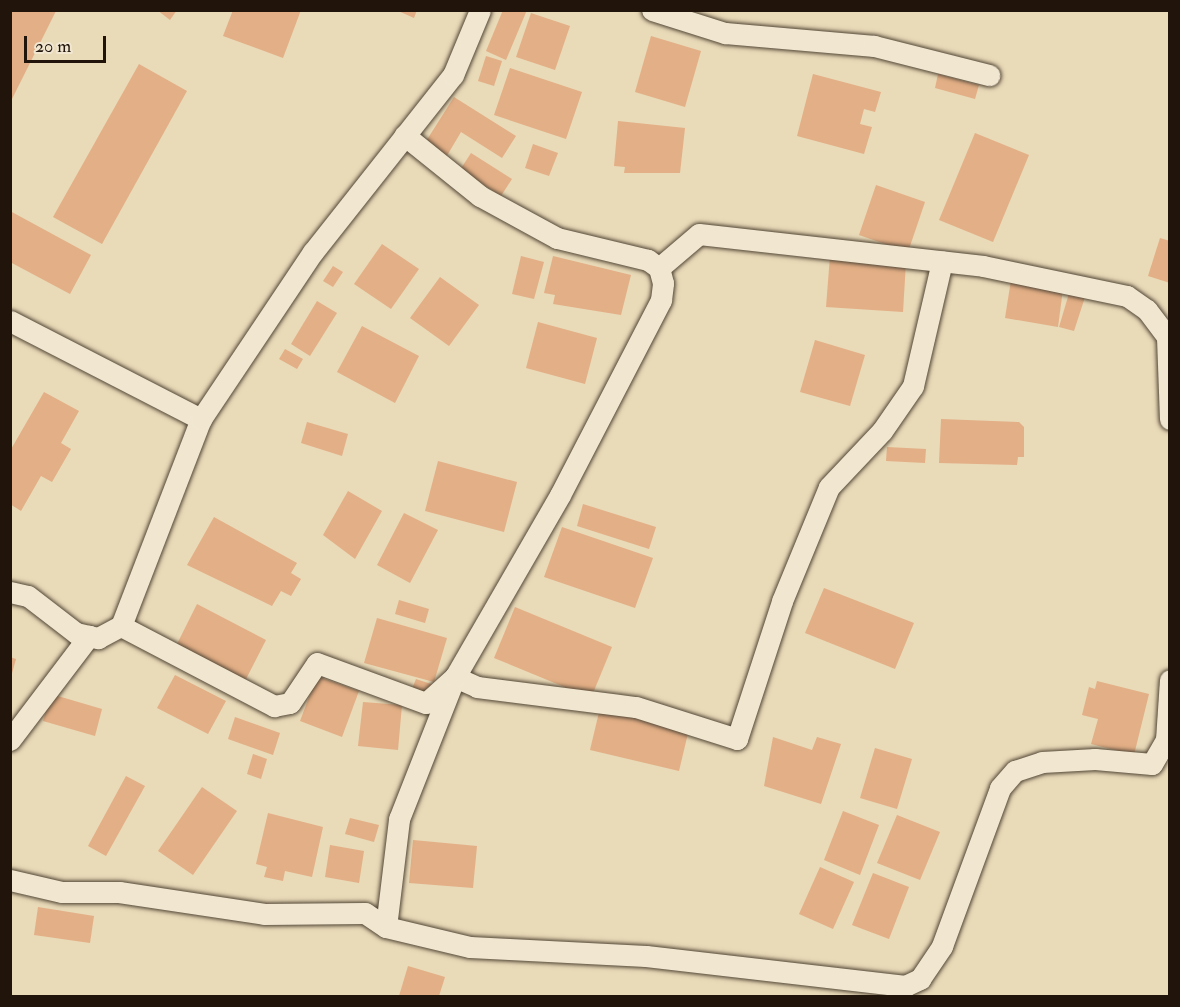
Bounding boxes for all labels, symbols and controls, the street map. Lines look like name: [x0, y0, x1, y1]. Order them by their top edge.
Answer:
scale bar: [27, 24, 110, 62]
text: 20 m: [35, 35, 71, 58]

